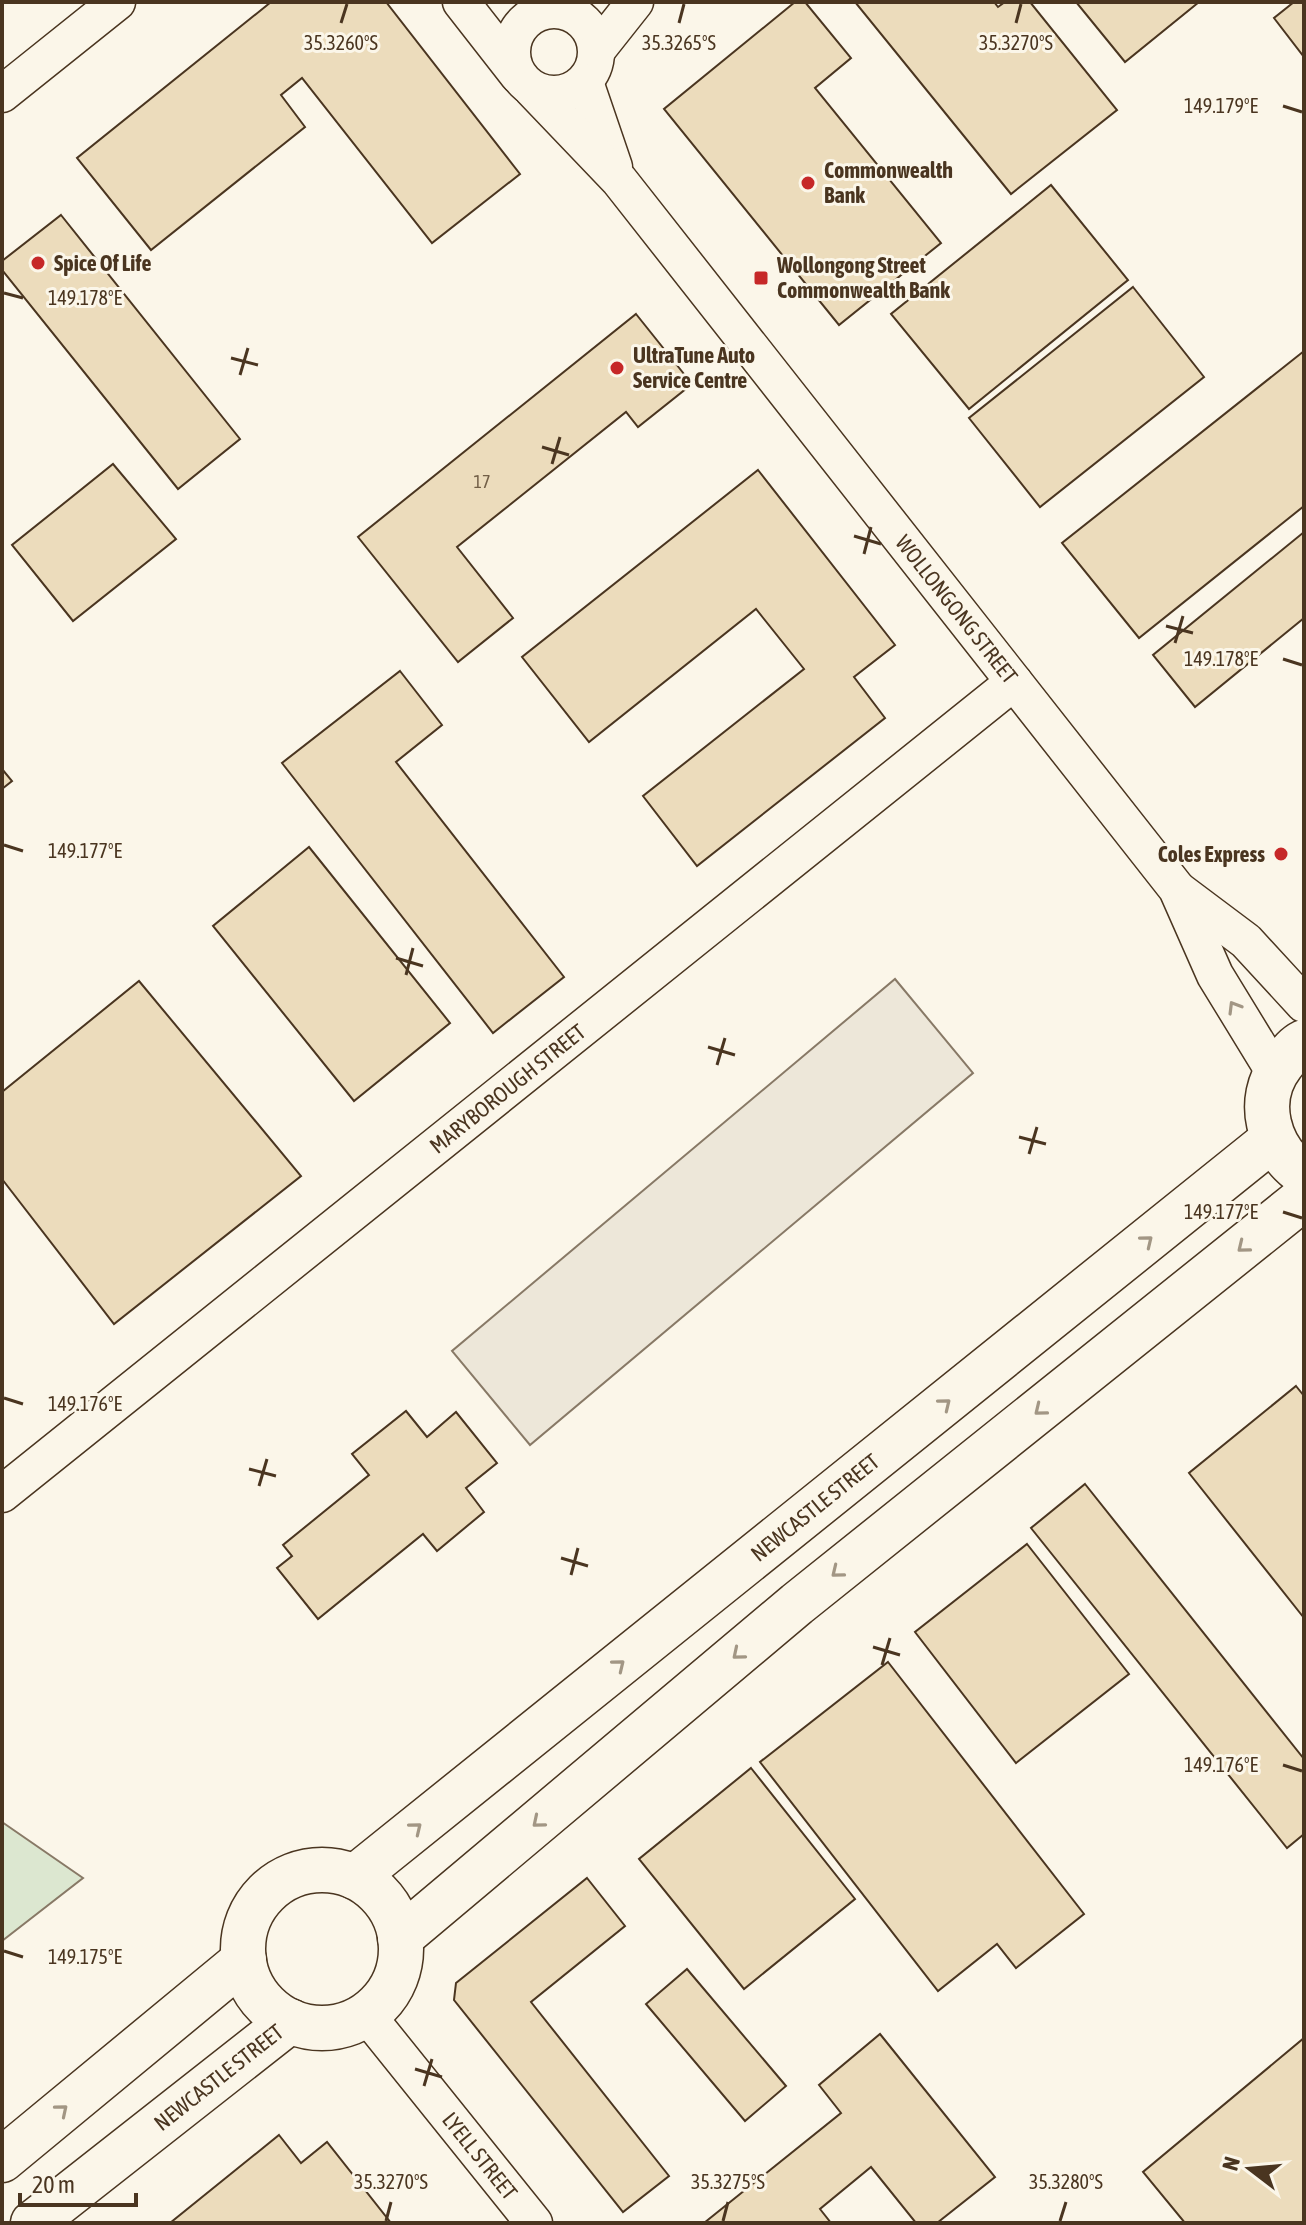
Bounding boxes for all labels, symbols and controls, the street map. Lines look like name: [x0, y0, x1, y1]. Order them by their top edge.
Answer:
text: 35.3260°S: [304, 31, 378, 54]
text: 35.3265°S: [642, 31, 716, 54]
text: 35.3270°S: [979, 31, 1053, 54]
text: 149.179°E: [1184, 94, 1258, 117]
place label: Commonwealth Bank: [824, 157, 953, 208]
marker: Commonwealth Bank: [799, 174, 817, 192]
place label: Spice Of Life: [54, 250, 151, 276]
place label: Wollongong Street Commonwealth Bank: [776, 252, 950, 303]
marker: Spice Of Life: [29, 254, 47, 272]
marker: Wollongong Street Commonwealth Bank: [752, 269, 770, 287]
text: 149.178°E: [48, 286, 122, 309]
place label: UltraTune Auto Service Centre: [633, 342, 755, 393]
marker: UltraTune Auto Service Centre: [608, 359, 626, 377]
house number: 17: [474, 471, 490, 492]
street label: WOLLONGONG STREET: [890, 530, 1023, 689]
text: 149.178°E: [1184, 647, 1258, 670]
text: 149.177°E: [48, 839, 122, 862]
place label: Coles Express: [1158, 841, 1265, 867]
marker: Coles Express: [1272, 845, 1290, 863]
one-way arrow: [1228, 1001, 1244, 1016]
street label: MARYBOROUGH STREET: [424, 1018, 591, 1159]
text: 149.177°E: [1184, 1200, 1258, 1223]
one-way arrow: [1138, 1236, 1152, 1251]
one-way arrow: [1237, 1238, 1252, 1252]
text: 149.176°E: [48, 1392, 122, 1415]
one-way arrow: [936, 1399, 950, 1414]
one-way arrow: [1034, 1400, 1049, 1414]
street label: NEWCASTLE STREET: [746, 1448, 884, 1567]
one-way arrow: [831, 1563, 846, 1577]
one-way arrow: [732, 1644, 747, 1659]
one-way arrow: [610, 1660, 624, 1675]
text: 149.176°E: [1184, 1753, 1258, 1776]
one-way arrow: [533, 1812, 548, 1827]
one-way arrow: [407, 1823, 421, 1838]
text: 149.175°E: [48, 1945, 122, 1968]
street label: NEWCASTLE STREET: [149, 2018, 289, 2136]
one-way arrow: [53, 2105, 67, 2120]
street label: LYELL STREET: [437, 2107, 523, 2205]
north arrow: [1210, 2129, 1290, 2209]
text: N: [1216, 2154, 1245, 2173]
scale bar: [20, 2157, 136, 2207]
text: 35.3270°S: [354, 2170, 428, 2193]
text: 35.3275°S: [691, 2170, 765, 2193]
text: 35.3280°S: [1029, 2170, 1103, 2193]
text: 20 m: [32, 2171, 75, 2198]

